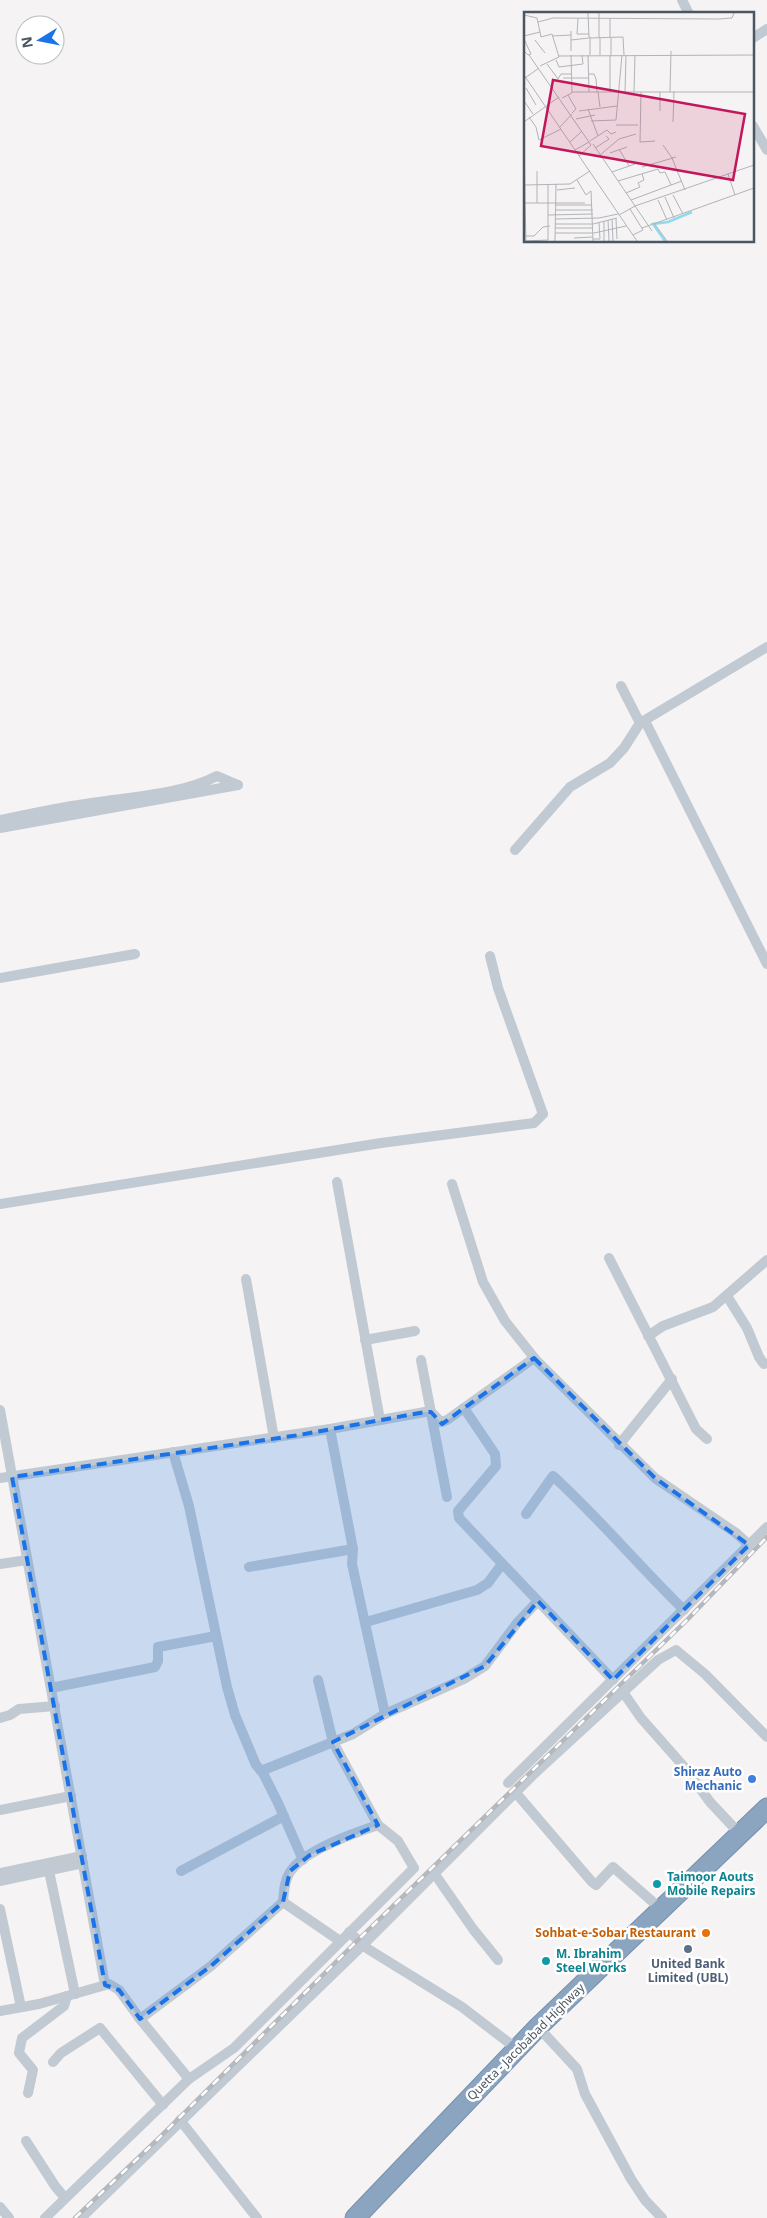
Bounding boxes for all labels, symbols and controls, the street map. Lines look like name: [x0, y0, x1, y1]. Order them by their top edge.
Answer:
inset map: [524, 12, 754, 242]
north arrow: [15, 15, 65, 65]
text: N: [16, 35, 37, 50]
place label: Shiraz Auto Mechanic: [674, 1763, 742, 1794]
marker: Shiraz Auto Mechanic: [746, 1773, 758, 1785]
place label: Taimoor Aouts Mobile Repairs: [667, 1868, 756, 1899]
marker: Taimoor Aouts Mobile Repairs: [651, 1878, 663, 1890]
place label: Sohbat-e-Sobar Restaurant: [535, 1924, 696, 1941]
marker: Sohbat-e-Sobar Restaurant: [700, 1927, 712, 1939]
marker: United Bank Limited (UBL): [682, 1943, 694, 1955]
place label: M. Ibrahim Steel Works: [556, 1945, 627, 1976]
marker: M. Ibrahim Steel Works: [540, 1955, 552, 1967]
place label: United Bank Limited (UBL): [648, 1955, 728, 1986]
street label: Quetta - Jacobabad Highway: [463, 1978, 589, 2104]

